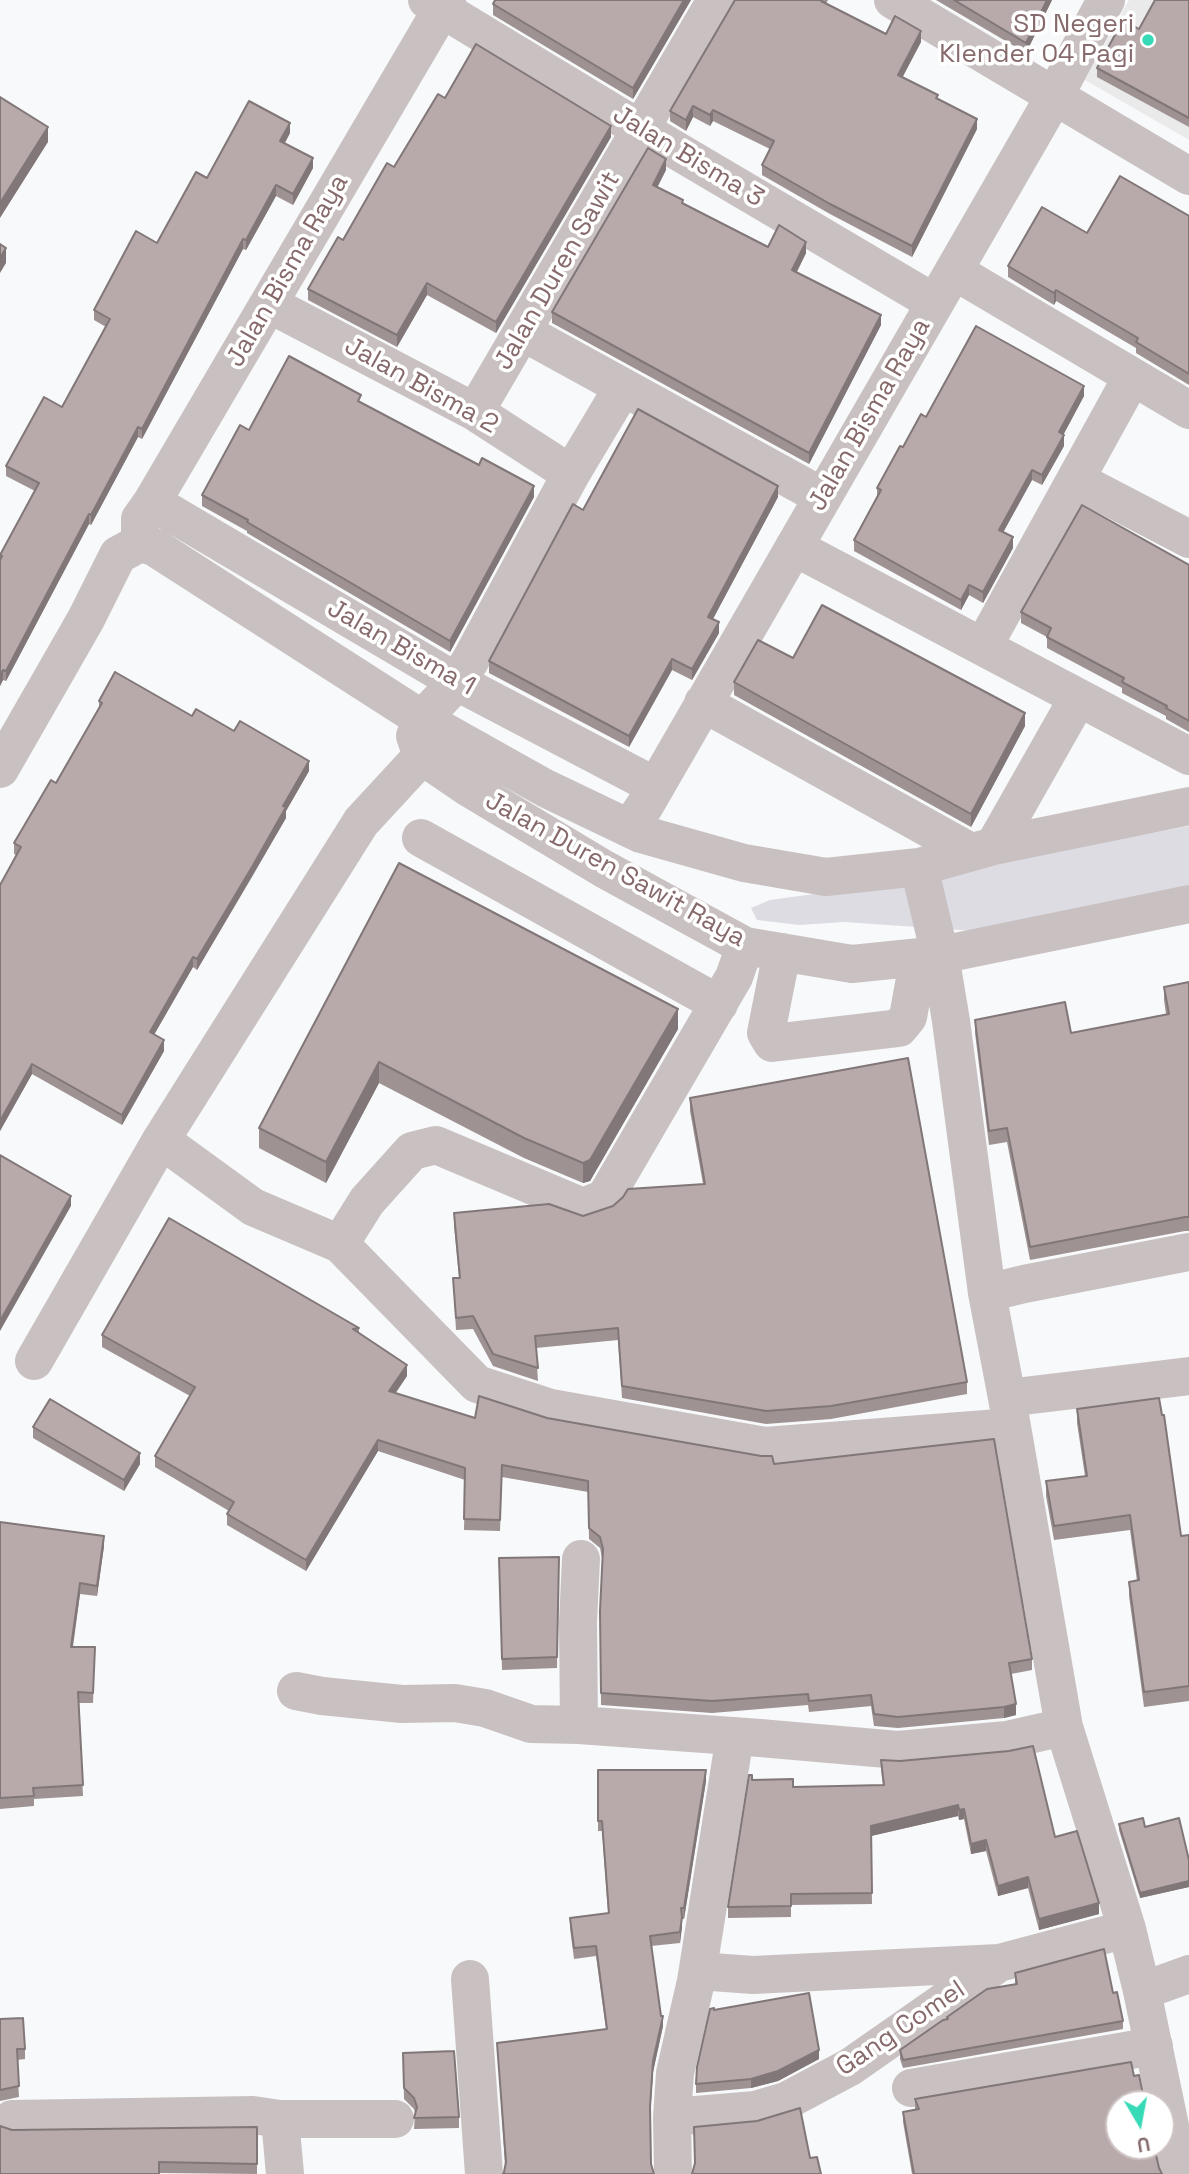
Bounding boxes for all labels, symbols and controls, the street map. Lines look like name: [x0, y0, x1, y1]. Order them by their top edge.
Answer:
place label: SD Negeri Klender 04 Pagi: [939, 9, 1134, 70]
marker: SD Negeri Klender 04 Pagi: [1140, 32, 1156, 48]
street label: Jalan Bisma 3: [607, 100, 769, 214]
street label: Jalan Duren Sawit: [489, 166, 627, 376]
street label: Jalan Bisma Raya: [220, 169, 356, 373]
street label: Jalan Bisma Raya: [802, 313, 938, 517]
street label: Jalan Bisma 2: [339, 331, 503, 441]
street label: Jalan Bisma 1: [321, 593, 481, 703]
street label: Jalan Duren Sawit Raya: [480, 785, 750, 955]
street label: Gang Comel: [831, 1975, 971, 2083]
north arrow: [1105, 2090, 1175, 2160]
text: U: [1135, 2131, 1152, 2158]

